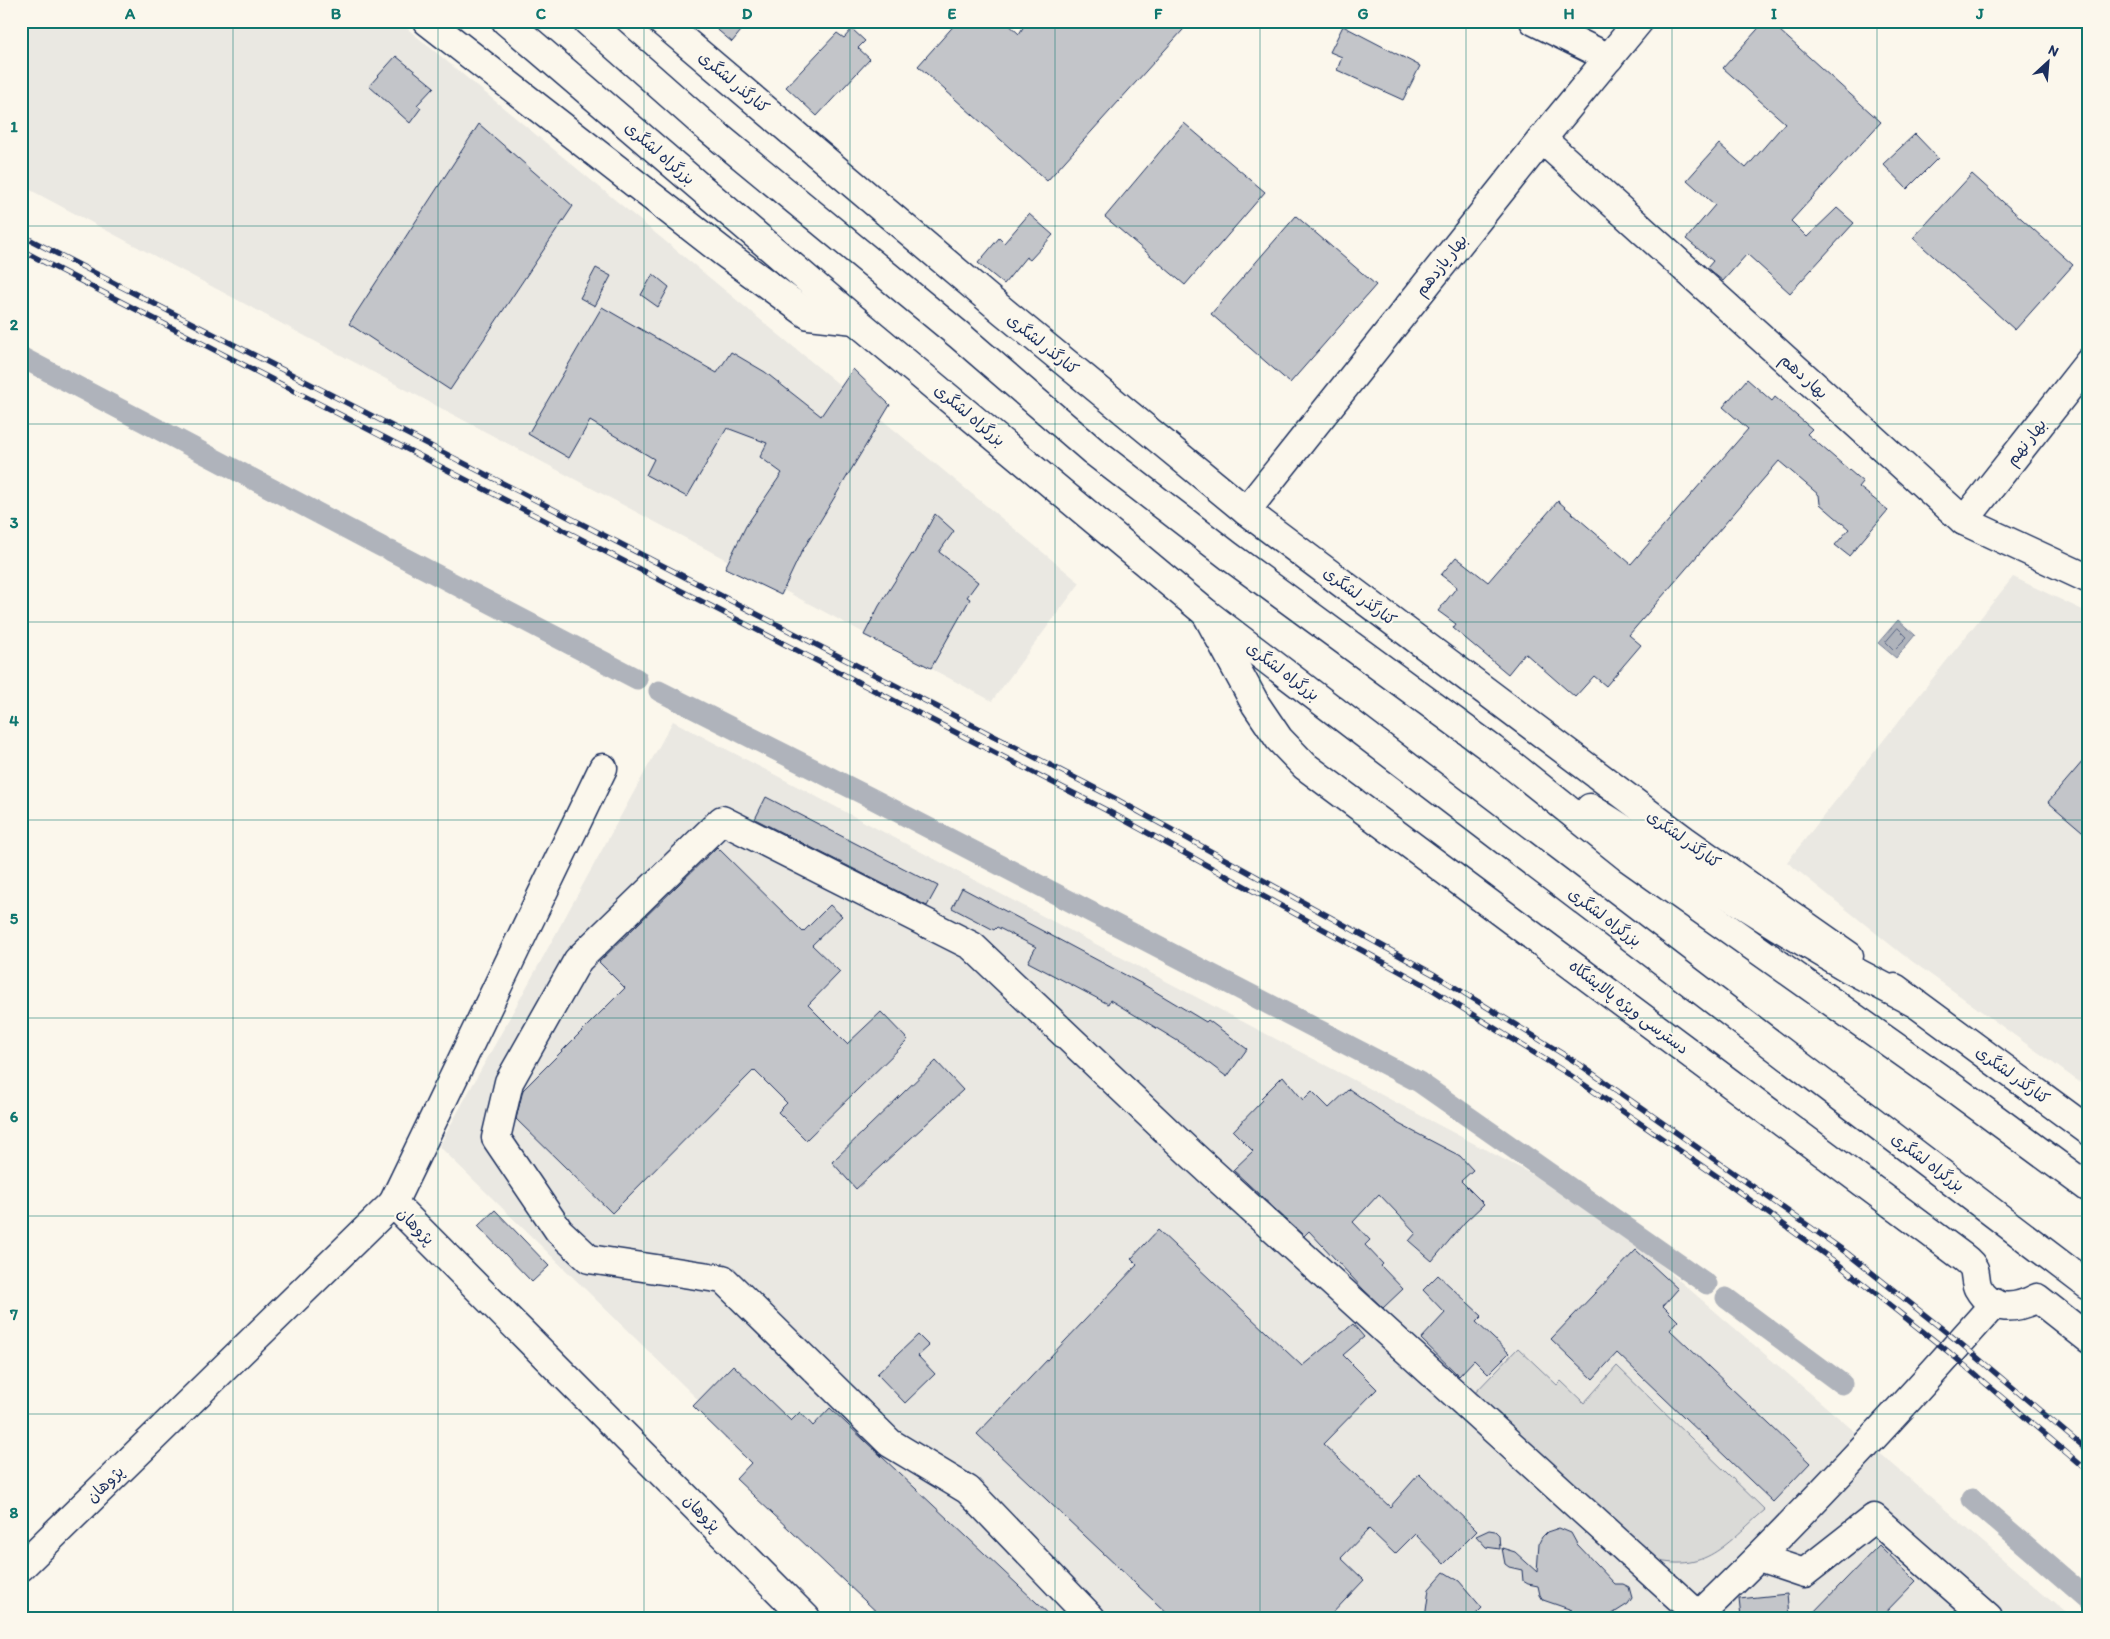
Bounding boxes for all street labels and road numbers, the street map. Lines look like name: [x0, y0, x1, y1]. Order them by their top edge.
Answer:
street label: کنارگذر لشگری: [695, 47, 773, 117]
street label: بزرگراه لشگری: [621, 117, 699, 189]
street label: بهار یازدهم: [1411, 230, 1473, 302]
street label: کنارگذر لشگری: [1003, 309, 1083, 379]
street label: بهار دهم: [1774, 349, 1832, 405]
street label: بزرگراه لشگری: [931, 380, 1009, 450]
street label: بهار نهم: [2002, 415, 2052, 471]
street label: کنارگذر لشگری: [1320, 562, 1400, 630]
street label: بزرگراه لشگری: [1243, 637, 1323, 705]
street label: کنارگذر لشگری: [1644, 806, 1725, 872]
street label: بزرگراه لشگری: [1565, 883, 1645, 951]
street label: دسترسی ویژه پالایشگاه: [1565, 956, 1693, 1059]
street label: کنارگذر لشگری: [1973, 1042, 2054, 1108]
street label: بزرگراه لشگری: [1888, 1128, 1968, 1196]
street label: پژوهان: [393, 1203, 439, 1249]
street label: پژوهان: [82, 1462, 128, 1507]
street label: پژوهان: [679, 1490, 725, 1536]

